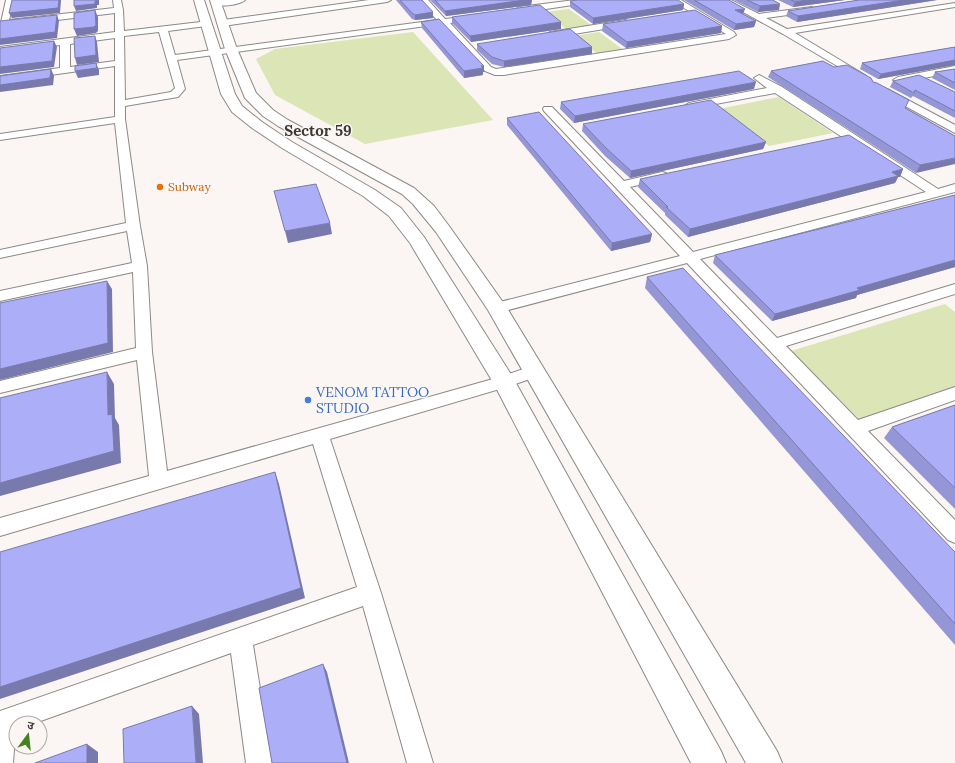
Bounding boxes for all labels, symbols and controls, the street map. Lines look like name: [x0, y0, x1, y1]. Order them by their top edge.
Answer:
district label: Sector 59: [284, 121, 352, 140]
place label: Subway: [168, 179, 211, 194]
marker: Subway: [155, 182, 165, 192]
place label: VENOM TATTOO STUDIO: [315, 383, 429, 417]
marker: VENOM TATTOO STUDIO: [303, 395, 313, 405]
north arrow: [8, 715, 48, 755]
text: उ: [26, 718, 36, 733]

